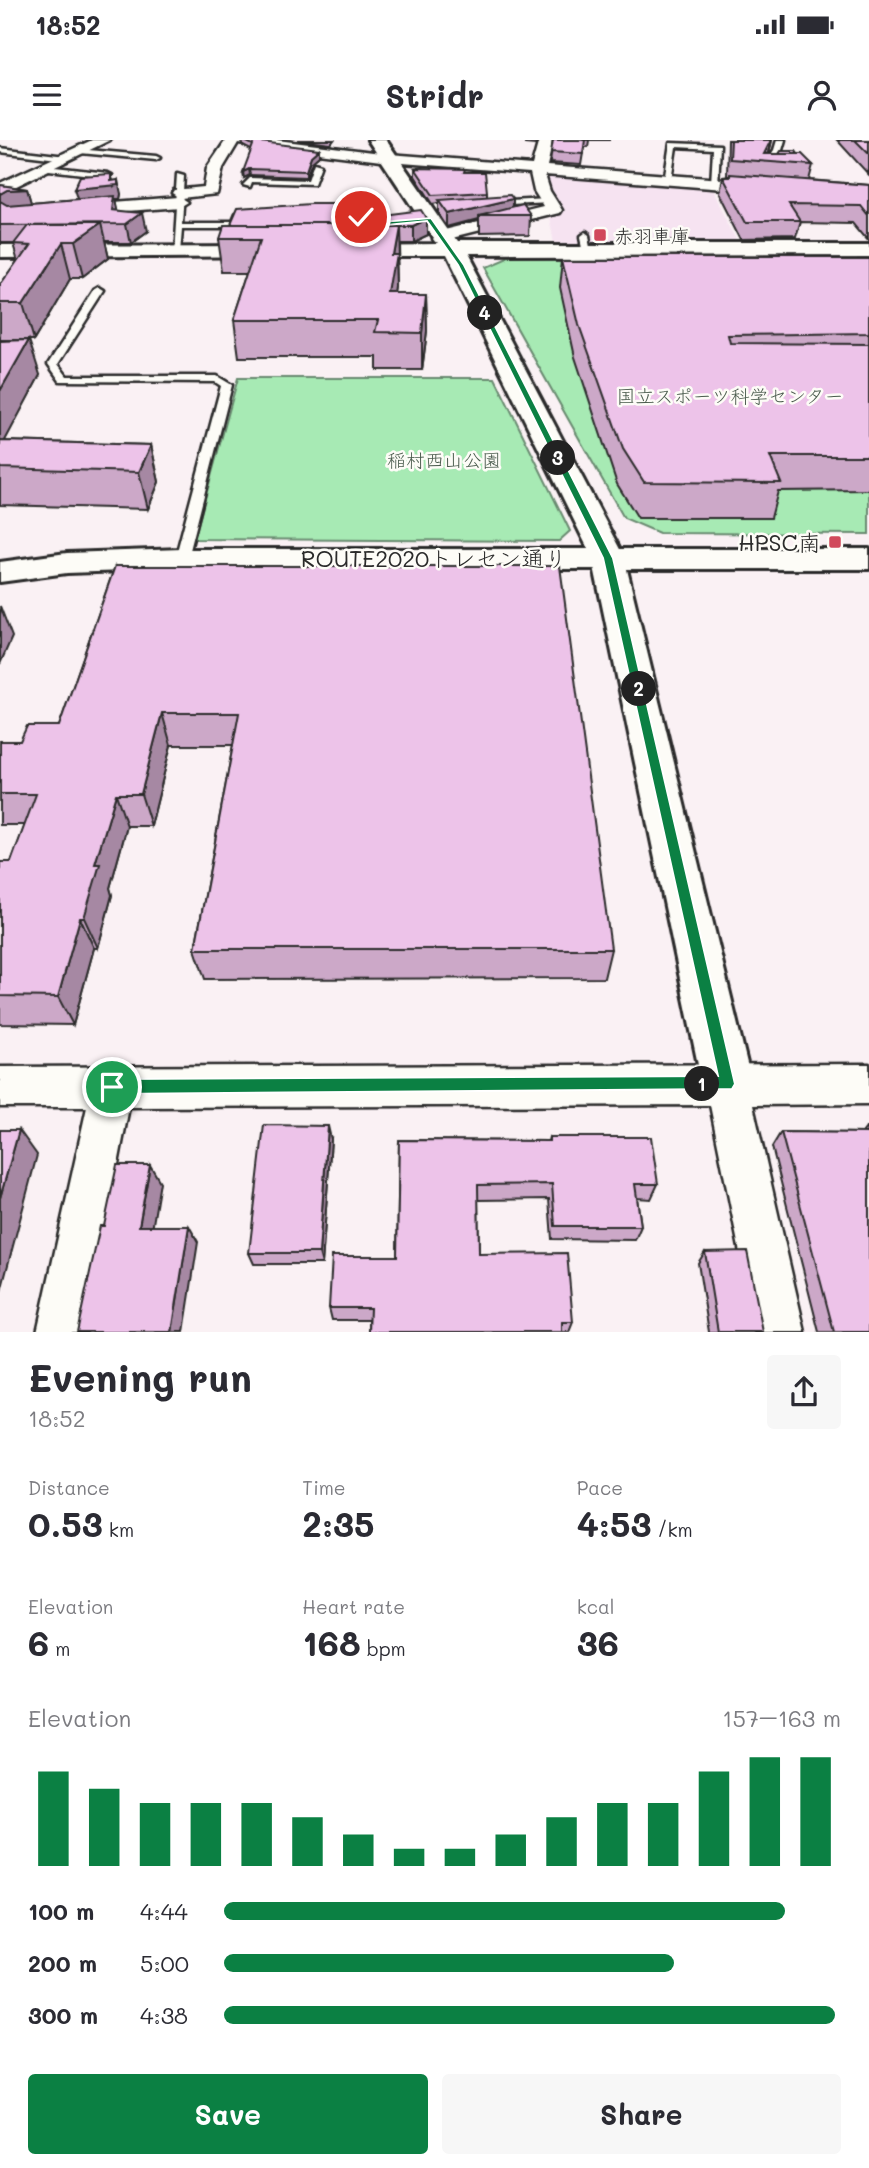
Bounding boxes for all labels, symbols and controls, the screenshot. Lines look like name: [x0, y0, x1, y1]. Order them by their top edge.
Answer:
text: 18:52: [35, 8, 101, 42]
text: Stridr: [385, 74, 484, 116]
icon: menu: [28, 76, 66, 114]
icon: person: [803, 76, 841, 114]
pin: [331, 187, 391, 247]
icon: check: [342, 198, 380, 236]
place label: 赤羽車庫: [614, 223, 690, 248]
marker: 赤羽車庫: [592, 227, 608, 243]
pin: 4: [468, 296, 503, 330]
text: 4: [478, 300, 491, 325]
park label: 国立スポーツ科学センター: [617, 383, 843, 408]
pin: 3: [540, 440, 576, 476]
text: 3: [552, 445, 563, 470]
park label: 稲村西山公園: [387, 447, 501, 472]
place label: HPSC南: [738, 527, 821, 557]
marker: HPSC南: [827, 534, 843, 550]
street label: ROUTE2020トレセン通り: [301, 543, 567, 573]
pin: 2: [622, 672, 656, 706]
text: 2: [633, 676, 644, 701]
pin: [82, 1057, 142, 1117]
pin: 1: [684, 1066, 720, 1102]
icon: arrive: [93, 1068, 131, 1106]
text: 1: [697, 1071, 706, 1096]
text: Evening run: [28, 1352, 252, 1402]
button: share: [767, 1355, 841, 1429]
text: 18:52: [28, 1403, 86, 1433]
text: Distance: [28, 1475, 110, 1500]
text: Time: [302, 1475, 346, 1500]
text: Pace: [577, 1475, 623, 1500]
text: 0.53: [28, 1500, 103, 1546]
text: 2:35: [302, 1500, 374, 1546]
text: 4:53: [577, 1500, 651, 1546]
text: km: [103, 1517, 134, 1542]
text: /km: [651, 1517, 693, 1542]
text: Elevation: [28, 1594, 113, 1619]
text: Heart rate: [302, 1594, 405, 1619]
text: kcal: [577, 1594, 615, 1619]
text: 6: [28, 1619, 49, 1665]
text: 168: [302, 1619, 361, 1665]
text: 36: [577, 1619, 619, 1665]
text: m: [49, 1636, 70, 1661]
text: bpm: [361, 1636, 406, 1661]
text: Elevation: [28, 1703, 131, 1733]
text: 157–163 m: [722, 1703, 841, 1733]
text: 100 m: [28, 1896, 94, 1926]
text: 4:44: [140, 1896, 188, 1926]
text: 200 m: [28, 1948, 97, 1978]
text: 5:00: [140, 1948, 189, 1978]
text: 300 m: [28, 2000, 98, 2030]
text: 4:38: [140, 2000, 188, 2030]
button: Save: [28, 2074, 428, 2154]
button: Share: [442, 2074, 841, 2154]

